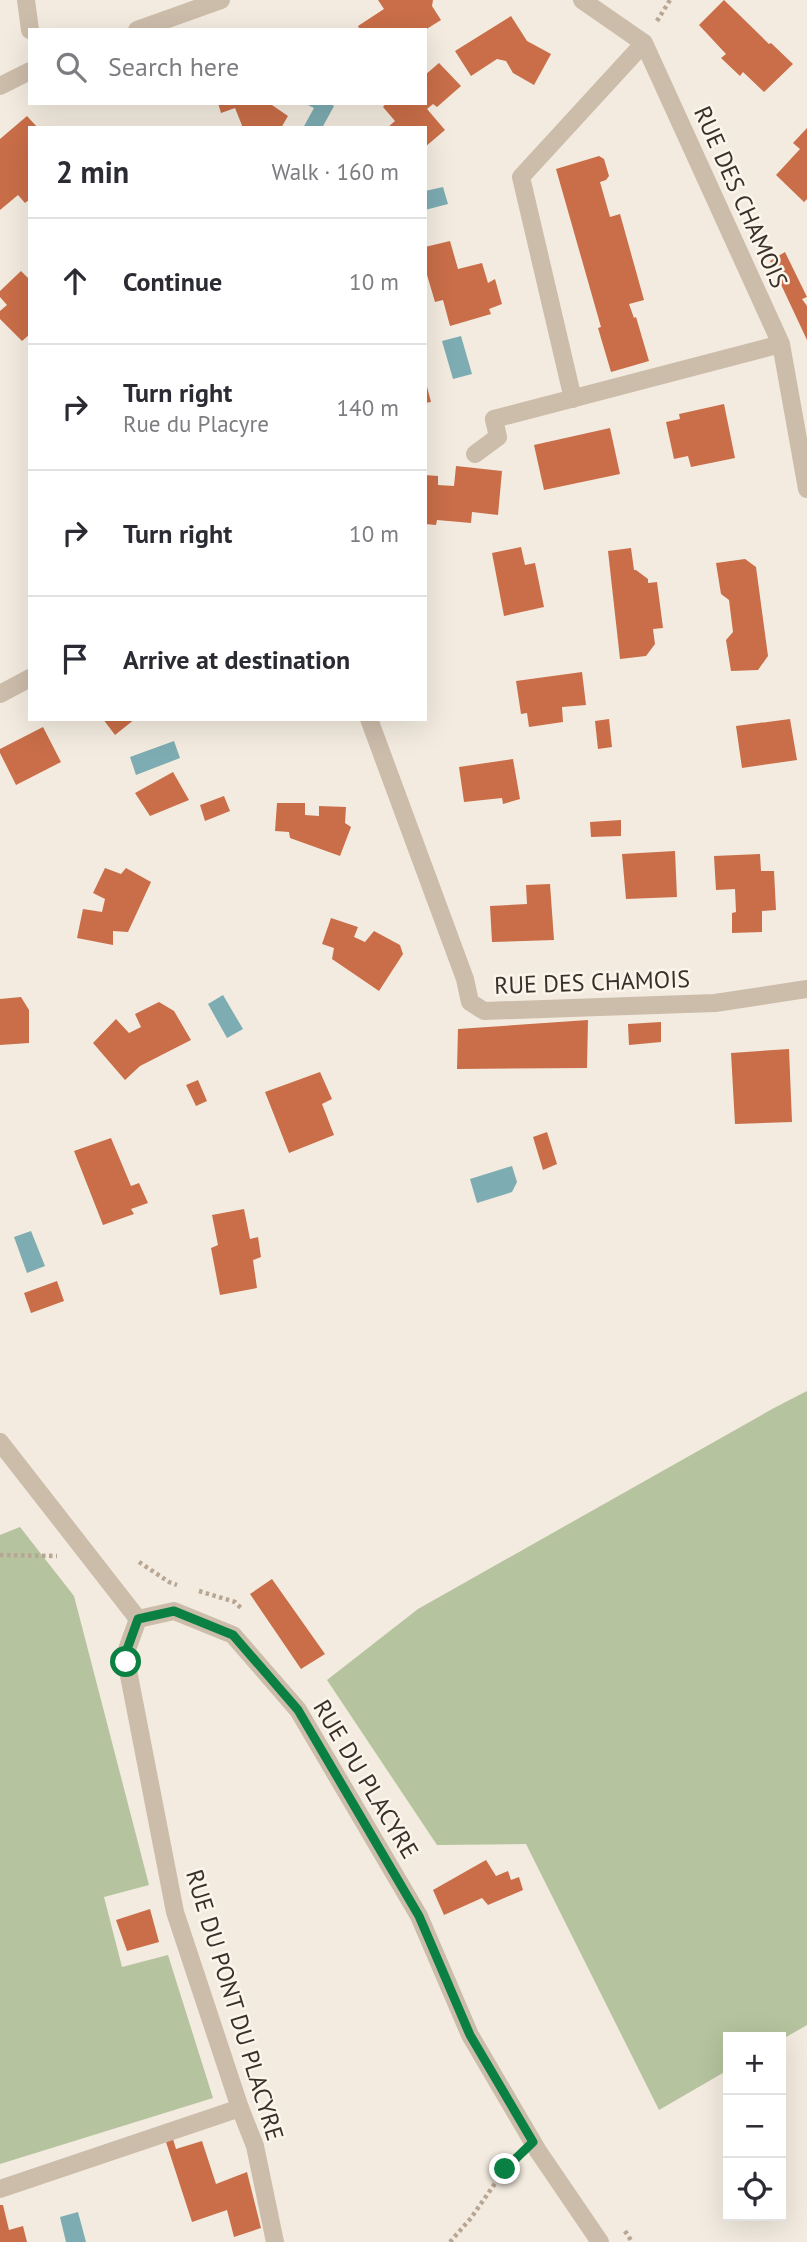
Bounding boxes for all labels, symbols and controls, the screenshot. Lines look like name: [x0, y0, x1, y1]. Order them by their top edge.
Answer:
search box: [28, 28, 427, 105]
icon: search: [52, 48, 90, 86]
text: Search here: [108, 50, 239, 83]
street label: RUE DES CHAMOIS: [687, 101, 795, 293]
text: 2 min: [56, 152, 129, 191]
text: Walk · 160 m: [272, 157, 399, 186]
icon: ahead: [56, 262, 94, 300]
text: Continue: [123, 265, 222, 298]
text: 10 m: [349, 267, 399, 296]
text: Turn right: [123, 376, 232, 409]
icon: right: [56, 388, 94, 426]
text: 140 m: [337, 393, 399, 422]
text: Rue du Placyre: [123, 409, 269, 438]
icon: right: [56, 514, 94, 552]
text: Turn right: [123, 517, 232, 550]
text: 10 m: [349, 519, 399, 548]
icon: arrive: [56, 640, 94, 678]
text: Arrive at destination: [123, 643, 350, 676]
street label: RUE DES CHAMOIS: [494, 963, 690, 1001]
route start: [110, 1646, 141, 1677]
street label: RUE DU PLACYRE: [306, 1694, 426, 1864]
street label: RUE DU PONT DU PLACYRE: [179, 1866, 291, 2144]
map controls: [723, 2032, 786, 2221]
button: +: [723, 2032, 786, 2095]
button: −: [723, 2095, 786, 2158]
route end: [489, 2153, 520, 2184]
button: locate: [723, 2158, 786, 2221]

